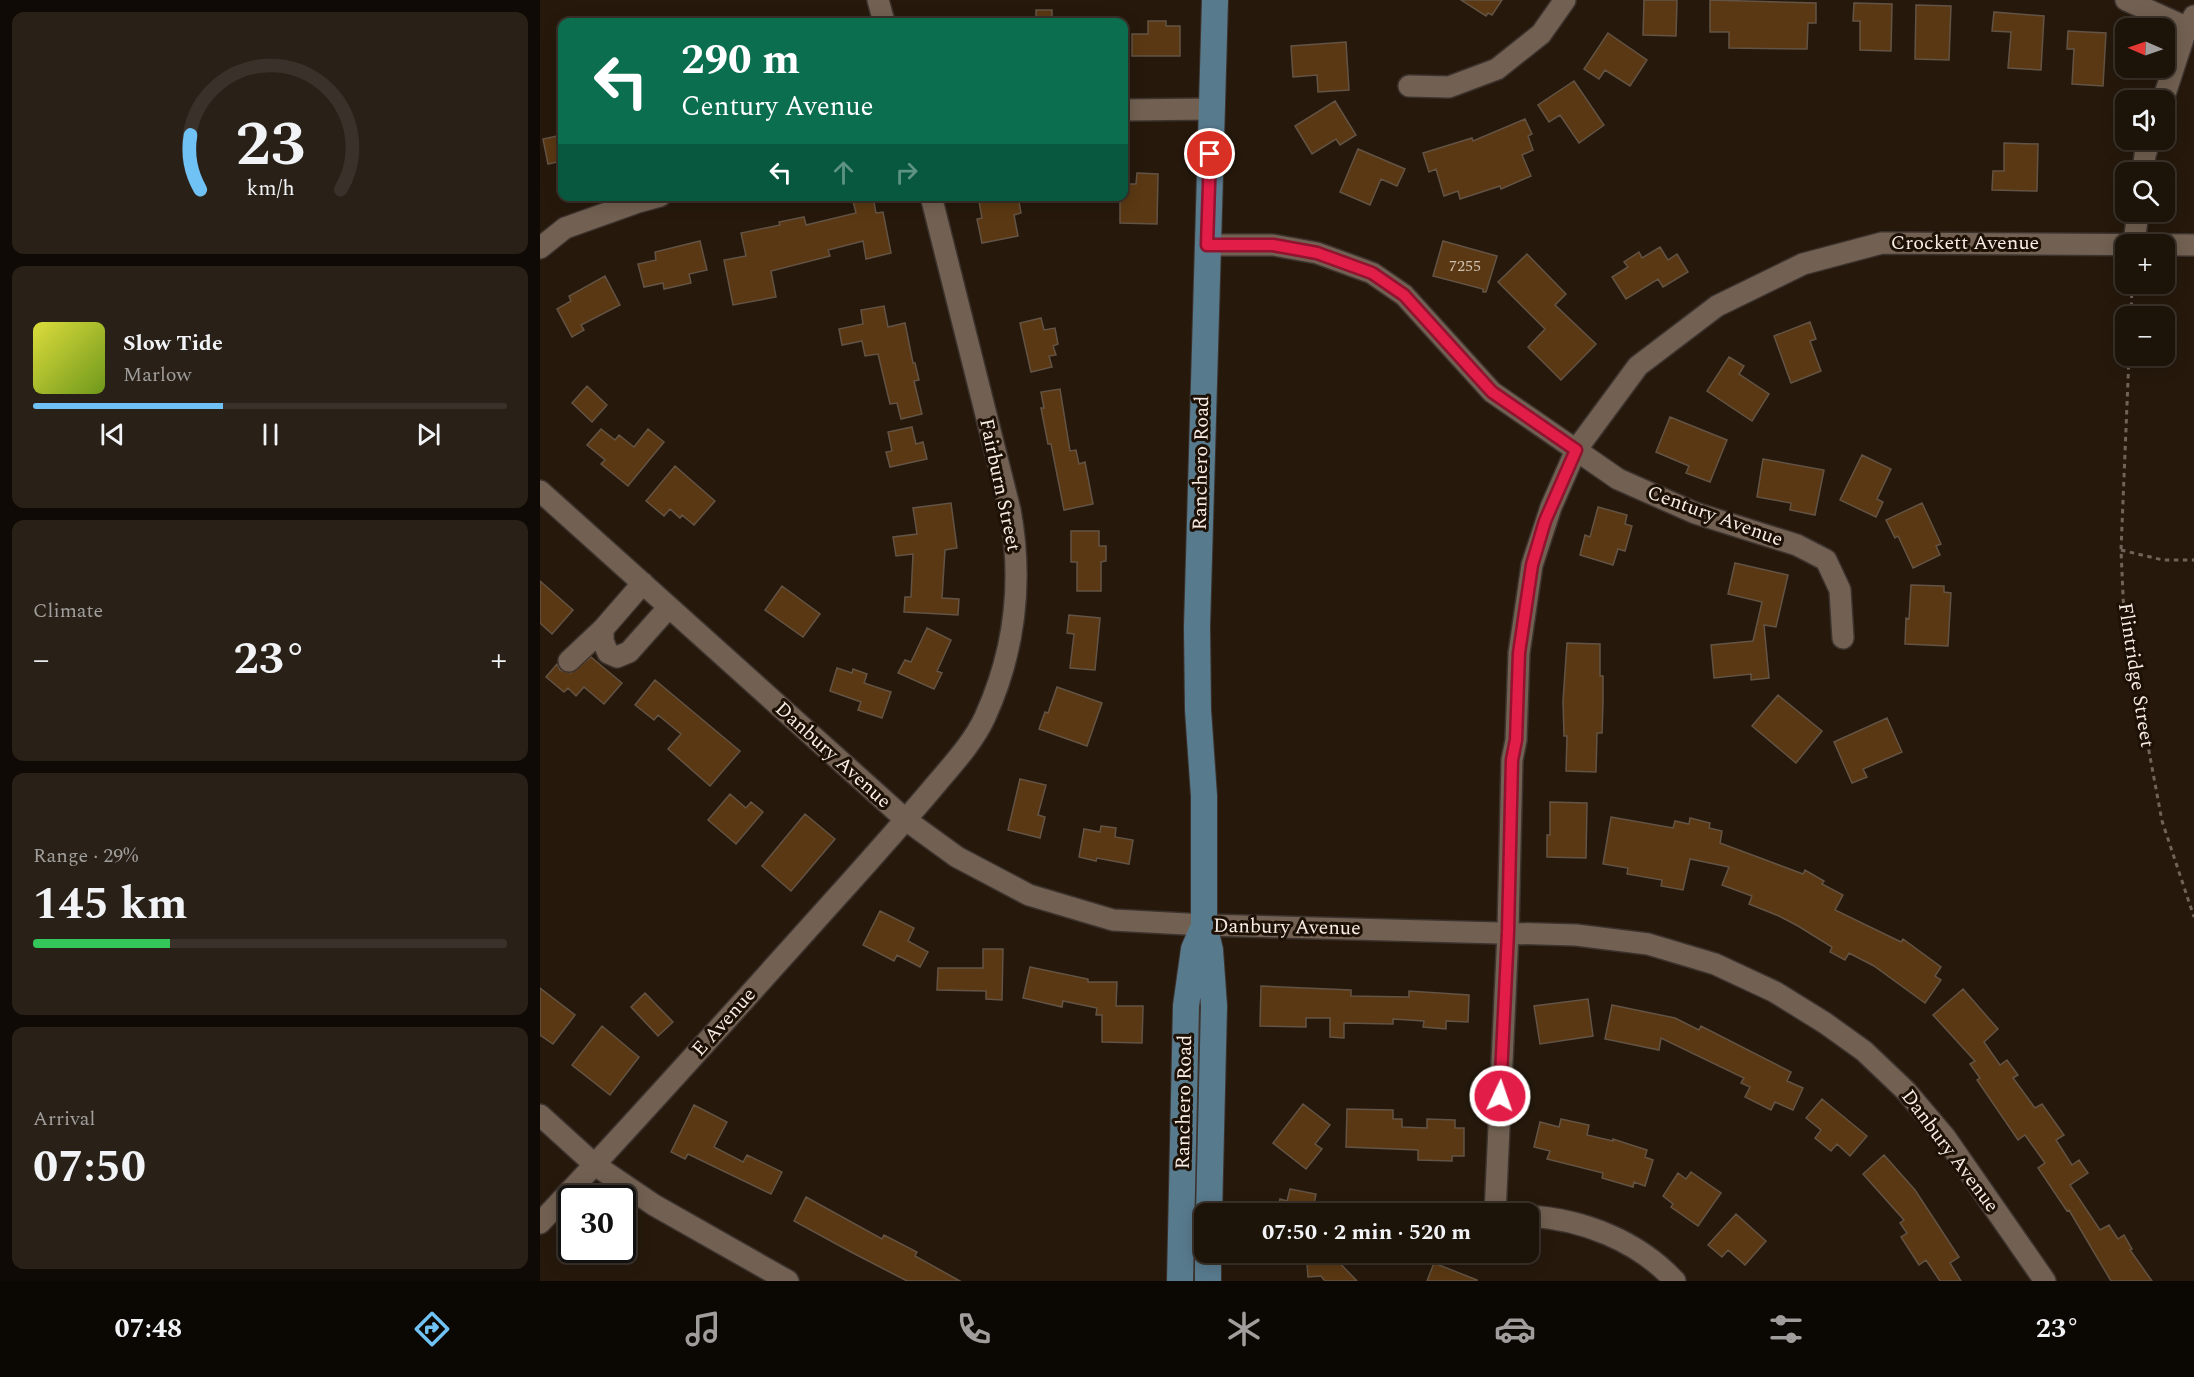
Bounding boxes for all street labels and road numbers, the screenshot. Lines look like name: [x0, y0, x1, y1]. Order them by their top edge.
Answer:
street label: Crockett Avenue: [1891, 228, 2039, 258]
street label: Ranchero Road: [1185, 395, 1217, 531]
street label: Fairburn Street: [971, 416, 1029, 554]
street label: Century Avenue: [1643, 478, 1787, 554]
street label: Flintridge Street: [2110, 600, 2162, 750]
street label: Danbury Avenue: [768, 694, 898, 816]
street label: Danbury Avenue: [1213, 911, 1361, 943]
street label: E Avenue: [685, 981, 763, 1063]
street label: Ranchero Road: [1168, 1034, 1200, 1170]
street label: Danbury Avenue: [1894, 1083, 2006, 1219]

